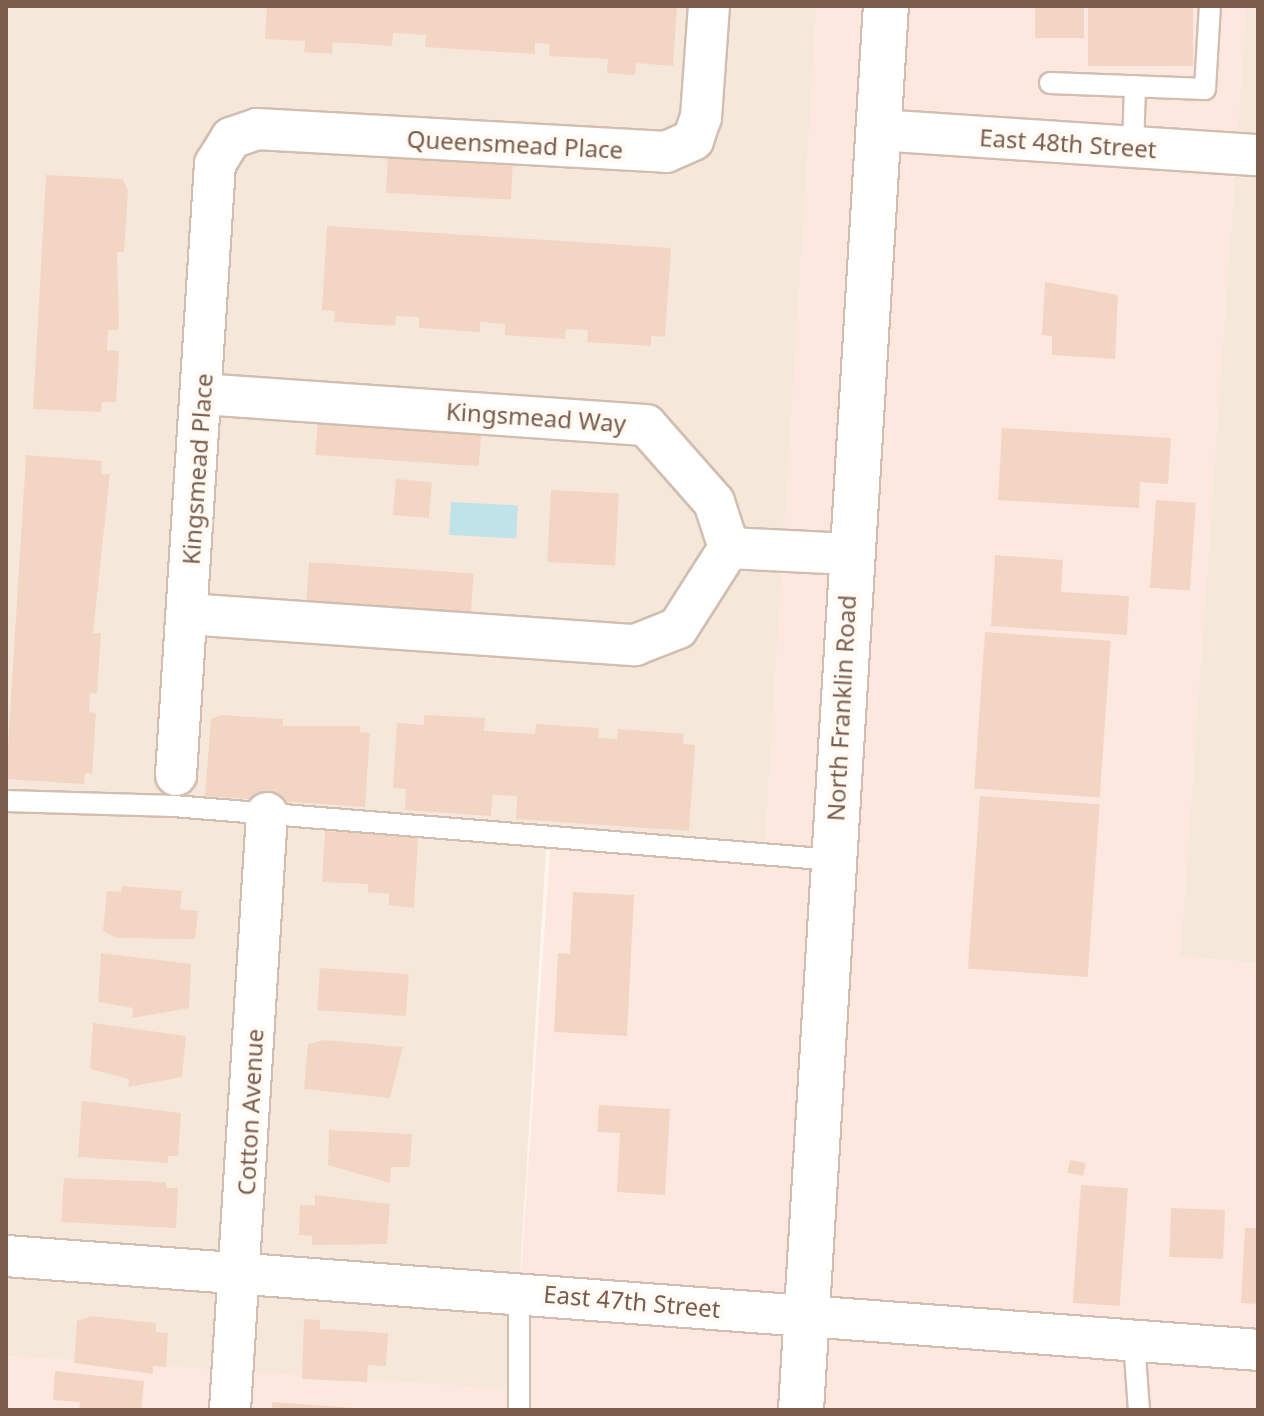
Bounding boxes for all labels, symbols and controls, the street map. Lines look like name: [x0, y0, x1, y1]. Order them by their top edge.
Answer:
street label: East 48th Street: [979, 122, 1157, 164]
street label: Queensmead Place: [406, 124, 624, 164]
street label: Kingsmead Place: [176, 372, 218, 566]
street label: Kingsmead Way: [445, 396, 627, 438]
street label: North Franklin Road: [821, 594, 861, 822]
street label: Cotton Avenue: [231, 1028, 269, 1196]
street label: East 47th Street: [542, 1279, 722, 1323]

